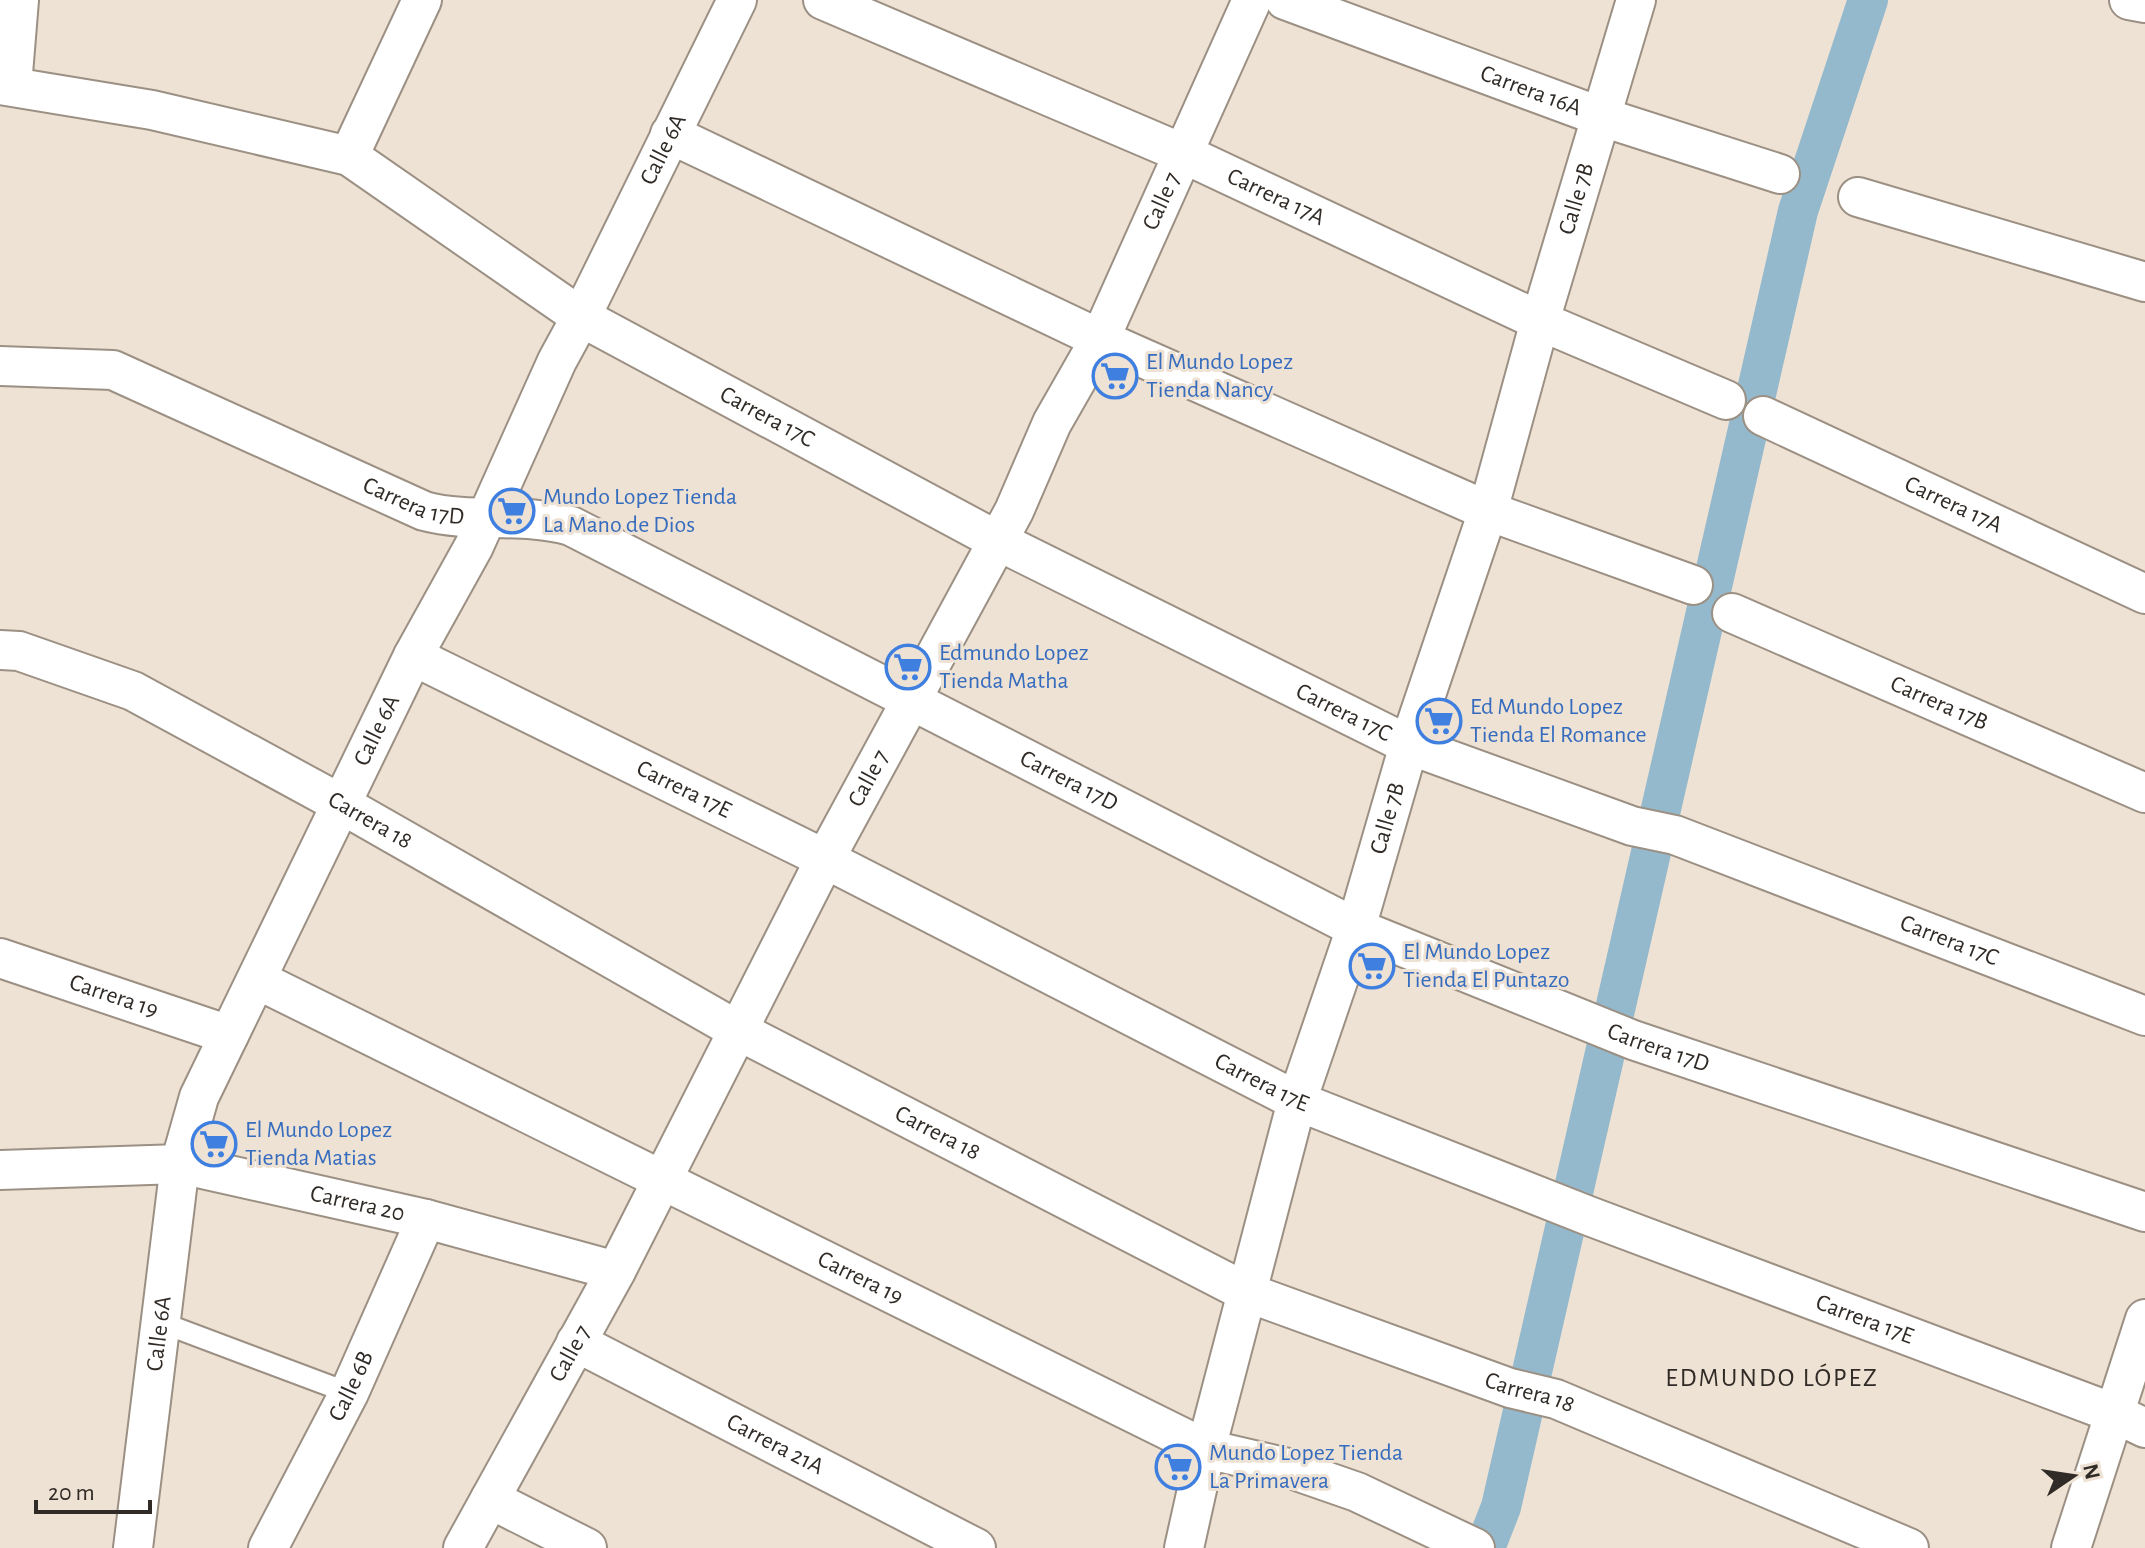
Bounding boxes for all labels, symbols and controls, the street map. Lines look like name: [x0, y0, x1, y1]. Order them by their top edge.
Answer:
street label: Carrera 16A: [1477, 61, 1585, 120]
street label: Calle 6A: [636, 110, 691, 189]
street label: Calle 7B: [1555, 160, 1599, 237]
street label: Carrera 17A: [1223, 164, 1329, 230]
street label: Calle 7: [1138, 169, 1185, 234]
place label: El Mundo Lopez Tienda Nancy: [1146, 350, 1293, 402]
supermarket icon: El Mundo Lopez Tienda Nancy: [1091, 352, 1139, 400]
street label: Carrera 17C: [716, 382, 818, 452]
street label: Carrera 17A: [1901, 472, 2006, 538]
street label: Carrera 17D: [359, 473, 465, 529]
place label: Mundo Lopez Tienda La Mano de Dios: [543, 485, 737, 537]
supermarket icon: Mundo Lopez Tienda La Mano de Dios: [488, 487, 536, 535]
place label: Edmundo Lopez Tienda Matha: [939, 641, 1089, 693]
supermarket icon: Edmundo Lopez Tienda Matha: [884, 643, 932, 691]
street label: Carrera 17B: [1887, 672, 1991, 735]
street label: Carrera 17C: [1292, 679, 1395, 746]
street label: Calle 6A: [350, 691, 404, 770]
place label: Ed Mundo Lopez Tienda El Romance: [1470, 695, 1647, 747]
supermarket icon: Ed Mundo Lopez Tienda El Romance: [1415, 697, 1463, 745]
street label: Calle 7: [844, 746, 894, 811]
street label: Carrera 17D: [1016, 746, 1122, 816]
street label: Carrera 17E: [633, 756, 735, 823]
street label: Calle 7B: [1366, 780, 1409, 857]
street label: Carrera 18: [324, 787, 416, 854]
street label: Carrera 17C: [1897, 911, 2002, 970]
place label: El Mundo Lopez Tienda El Puntazo: [1403, 940, 1570, 992]
supermarket icon: El Mundo Lopez Tienda El Puntazo: [1348, 942, 1396, 990]
street label: Carrera 19: [66, 970, 161, 1022]
street label: Carrera 17D: [1604, 1019, 1712, 1077]
street label: Carrera 17E: [1211, 1049, 1312, 1117]
street label: Carrera 18: [891, 1101, 984, 1165]
place label: El Mundo Lopez Tienda Matias: [245, 1118, 392, 1170]
supermarket icon: El Mundo Lopez Tienda Matias: [190, 1120, 238, 1168]
street label: Carrera 20: [308, 1181, 407, 1226]
street label: Carrera 19: [814, 1247, 907, 1309]
street label: Carrera 17E: [1813, 1290, 1917, 1349]
street label: Calle 6A: [143, 1294, 176, 1373]
street label: Calle 7: [545, 1321, 595, 1386]
street label: Calle 6B: [324, 1347, 378, 1425]
district label: EDMUNDO LÓPEZ: [1665, 1363, 1879, 1391]
street label: Carrera 18: [1481, 1368, 1578, 1417]
street label: Carrera 21A: [723, 1410, 828, 1479]
north arrow: [2033, 1436, 2113, 1516]
place label: Mundo Lopez Tienda La Primavera: [1209, 1441, 1403, 1493]
supermarket icon: Mundo Lopez Tienda La Primavera: [1154, 1443, 1202, 1491]
text: N: [2079, 1462, 2104, 1482]
scale bar: [36, 1464, 150, 1514]
text: 20 m: [48, 1481, 95, 1505]

